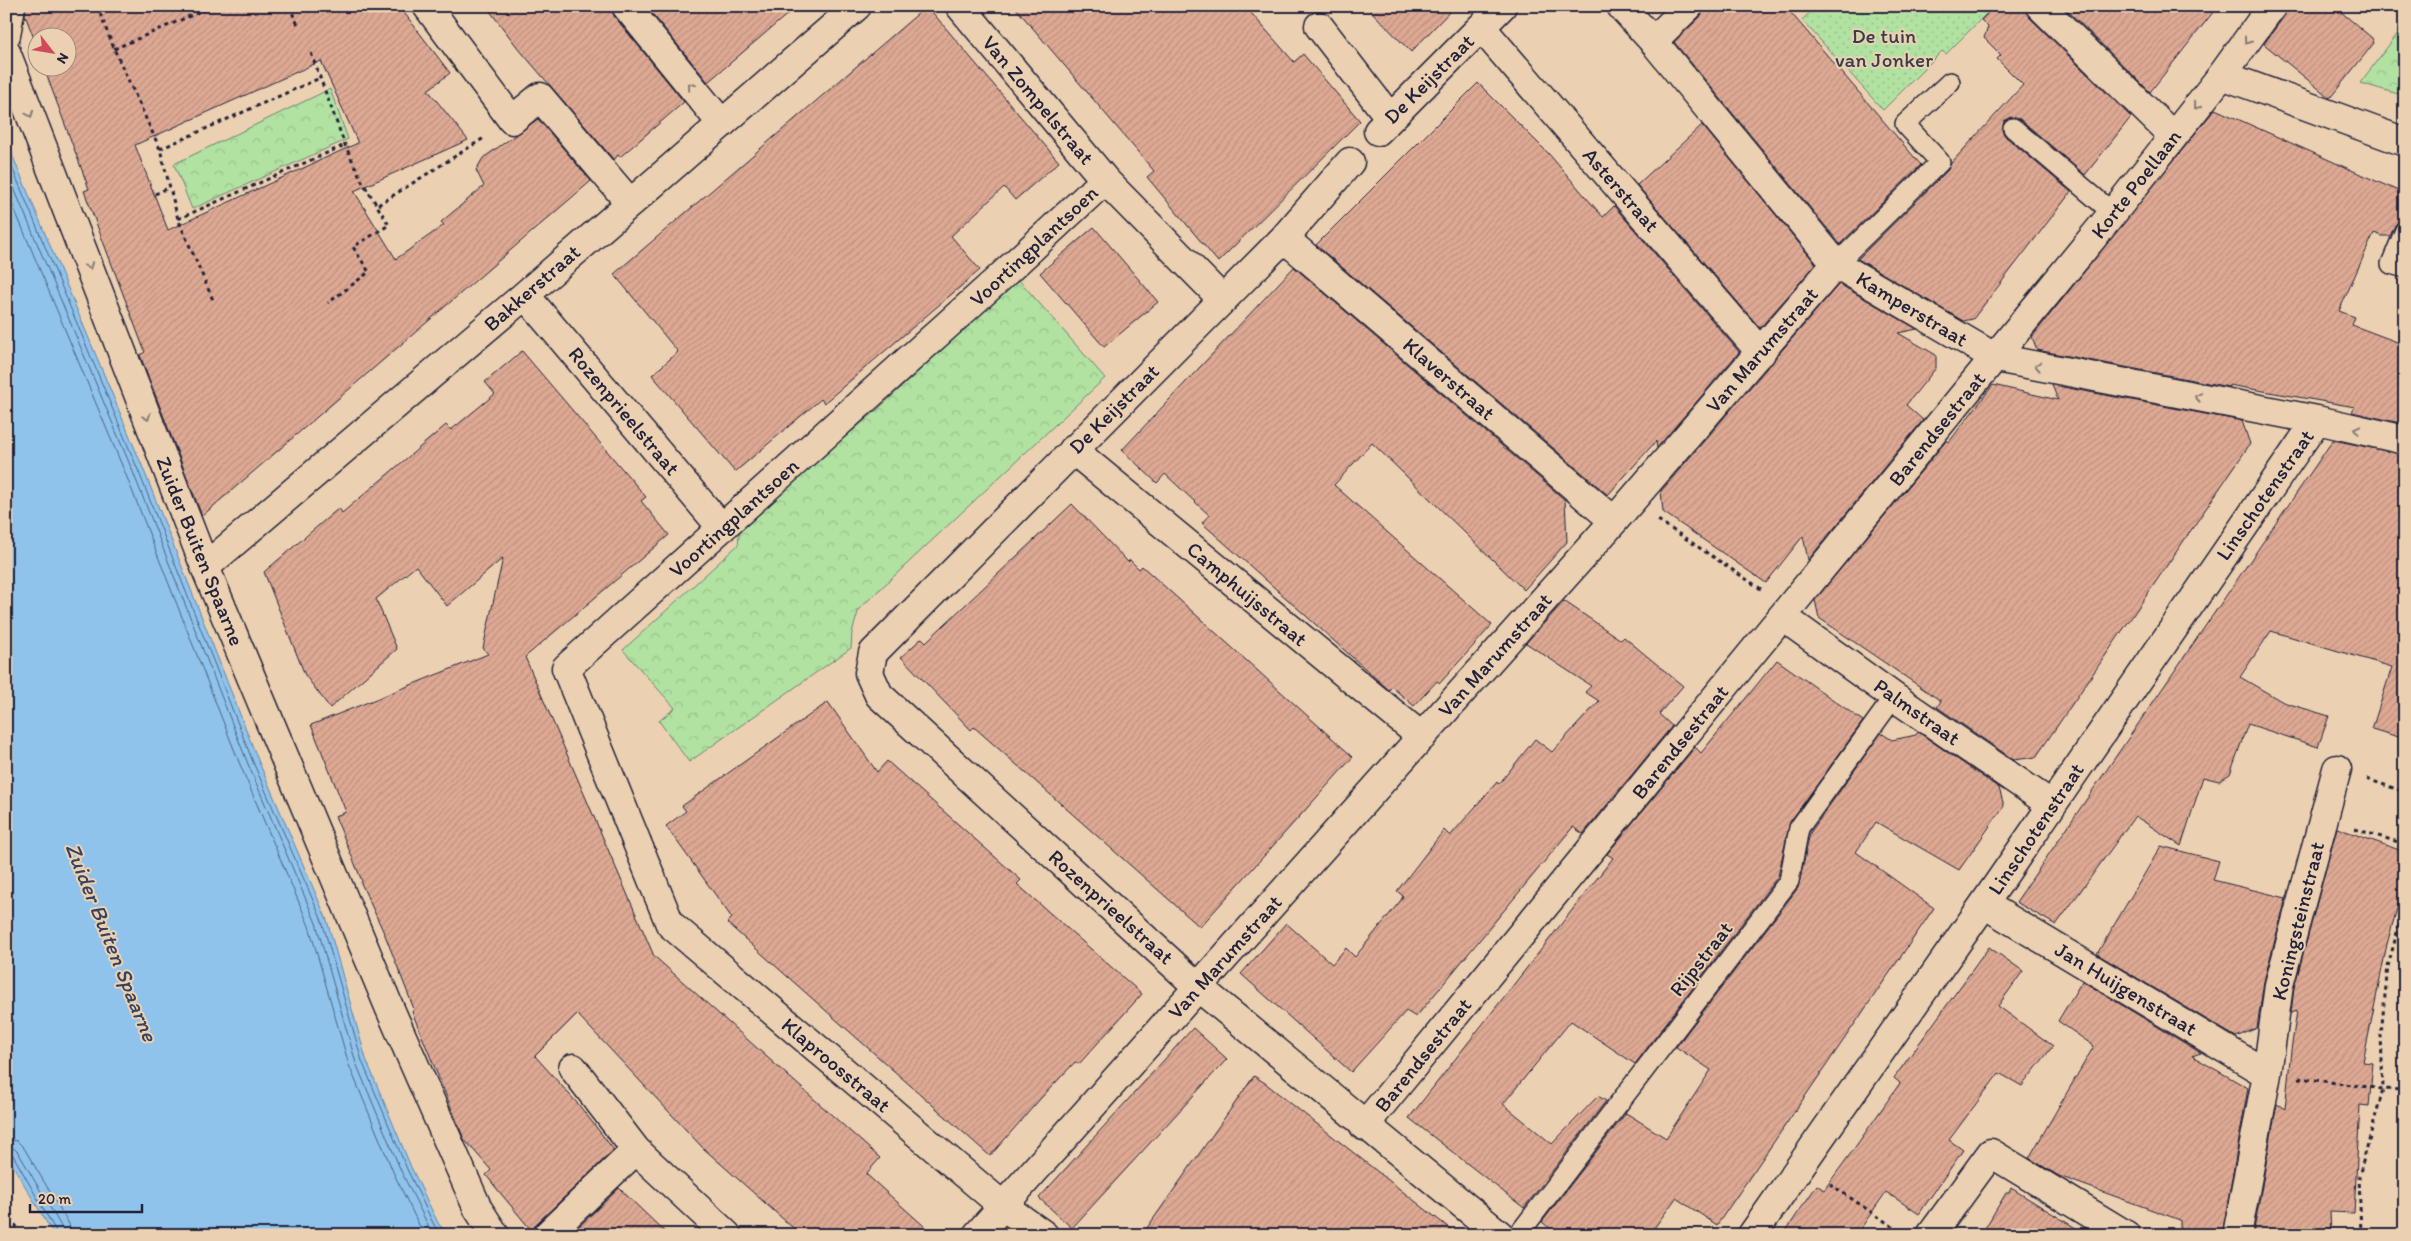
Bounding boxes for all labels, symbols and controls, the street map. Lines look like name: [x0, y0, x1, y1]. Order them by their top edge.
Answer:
park label: De tuin van Jonker: [1835, 23, 1933, 72]
north arrow: [28, 28, 78, 78]
street label: De Keijstraat: [1378, 28, 1479, 129]
street label: Van Zompelstraat: [977, 30, 1100, 169]
one-way arrow: [2244, 35, 2252, 44]
text: N: [53, 50, 72, 67]
one-way arrow: [688, 83, 696, 92]
one-way arrow: [2194, 100, 2203, 109]
one-way arrow: [24, 109, 34, 118]
street label: Korte Poellaan: [2085, 124, 2186, 243]
street label: Asterstraat: [1578, 142, 1665, 237]
street label: Voortingplantsoen: [964, 180, 1103, 311]
street label: Bakkerstraat: [478, 239, 585, 336]
one-way arrow: [83, 261, 93, 269]
street label: Kamperstraat: [1852, 265, 1973, 352]
street label: Van Marumstraat: [1700, 282, 1823, 418]
street label: Klaverstraat: [1398, 332, 1500, 425]
street label: Rozenprieelstraat: [563, 341, 685, 480]
street label: De Keijstraat: [1063, 358, 1164, 459]
one-way arrow: [2034, 362, 2043, 372]
street label: Barendsestraat: [1883, 366, 1990, 491]
one-way arrow: [2194, 393, 2202, 403]
one-way arrow: [141, 412, 151, 421]
one-way arrow: [2353, 424, 2362, 435]
street label: Linschotenstraat: [2210, 425, 2319, 565]
street label: Zuider Buiten Spaarne: [151, 452, 250, 649]
street label: Voortingplantsoen: [664, 453, 804, 583]
street label: Camphuijsstraat: [1182, 536, 1313, 651]
street label: Van Marumstraat: [1432, 587, 1557, 722]
street label: Palmstraat: [1869, 673, 1965, 750]
street label: Barendsestraat: [1626, 679, 1733, 804]
street label: Linschotenstraat: [1982, 758, 2089, 899]
water label: Zuider Buiten Spaarne: [59, 839, 164, 1047]
street label: Koningsteinstraat: [2266, 839, 2329, 1003]
street label: Rozenprieelstraat: [1044, 844, 1179, 969]
street label: Van Marumstraat: [1162, 889, 1287, 1024]
street label: Rijpstraat: [1664, 916, 1738, 1001]
street label: Jan Huijgenstraat: [2051, 936, 2202, 1041]
street label: Barendsestraat: [1369, 992, 1476, 1117]
street label: Klaproosstraat: [777, 1012, 896, 1117]
scale bar: [30, 1181, 142, 1213]
text: 20 m: [38, 1190, 72, 1208]

